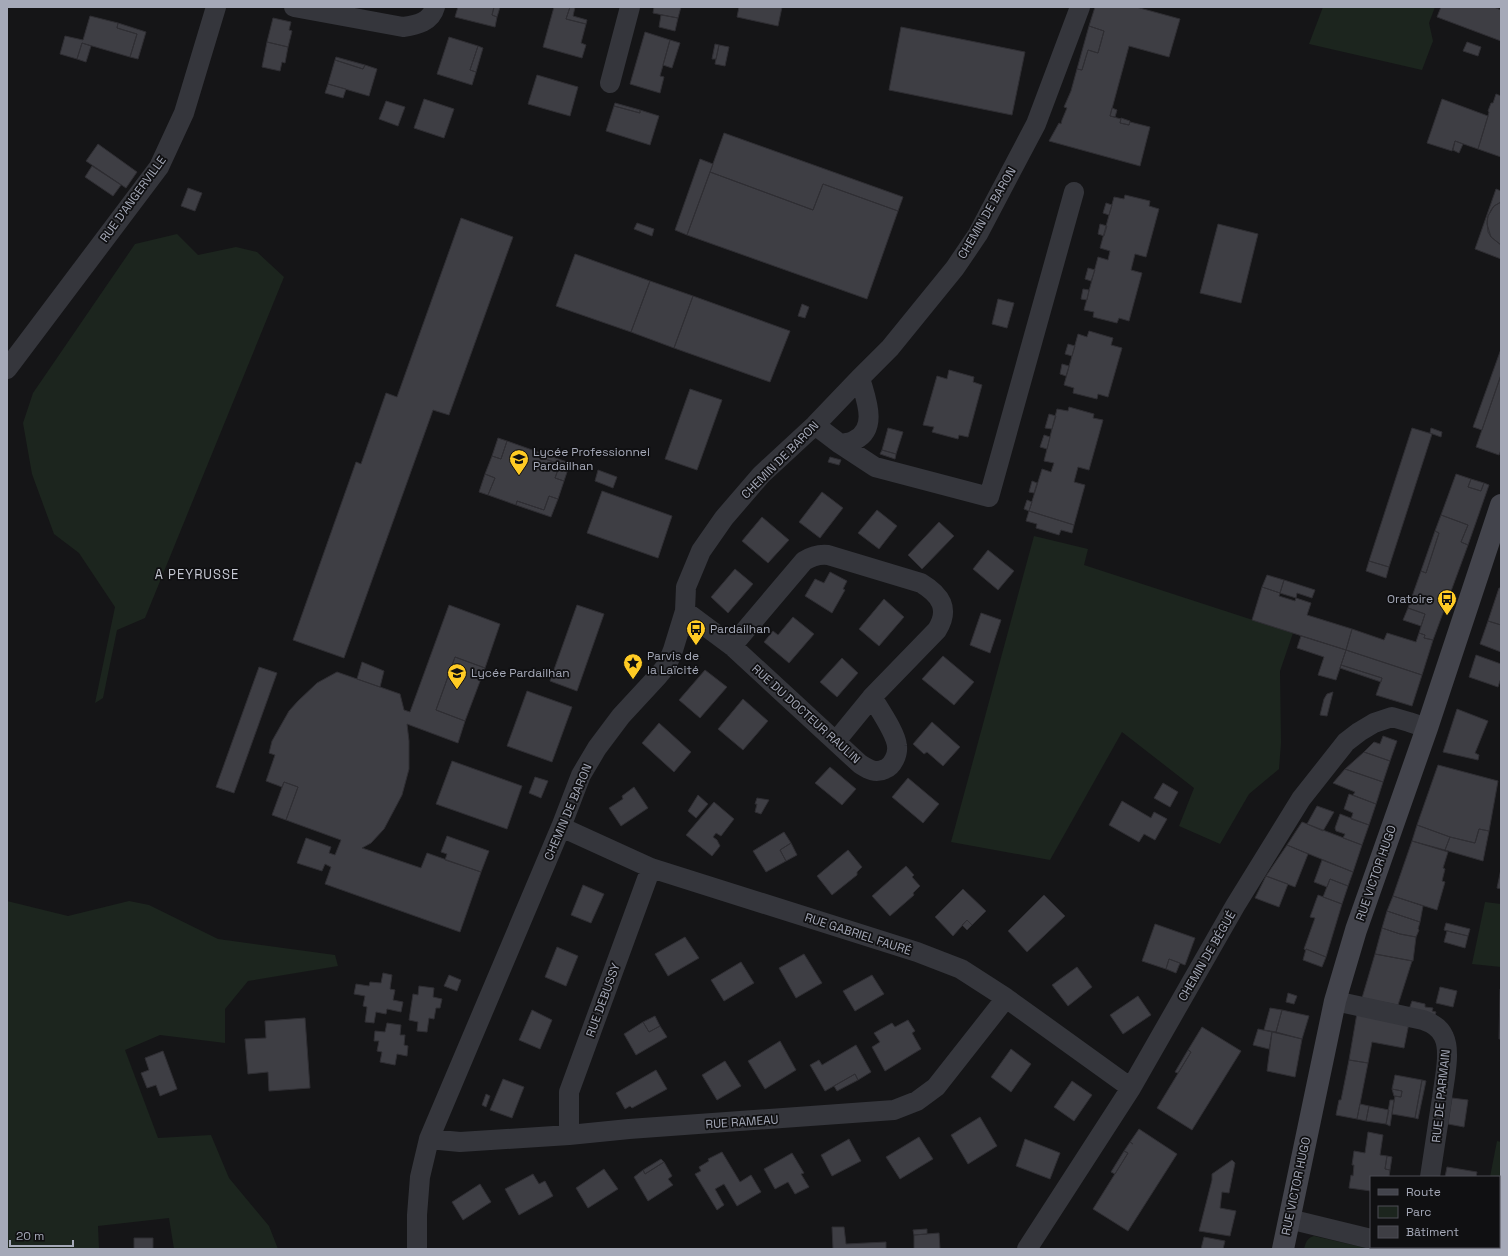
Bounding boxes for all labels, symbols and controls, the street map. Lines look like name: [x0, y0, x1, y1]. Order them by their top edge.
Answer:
street label: RUE D'ANGERVILLE: [96, 152, 170, 245]
street label: CHEMIN DE BARON: [954, 164, 1020, 262]
street label: CHEMIN DE BARON: [738, 418, 822, 502]
place label: Lycée Professionnel Pardailhan: [533, 444, 650, 474]
school or university icon: Lycée Professionnel Pardailhan: [508, 448, 530, 476]
district label: A PEYRUSSE: [155, 566, 239, 583]
bus stop icon: Oratoire: [1436, 588, 1458, 616]
place label: Oratoire: [1387, 591, 1433, 607]
bus stop icon: Pardailhan: [685, 618, 707, 646]
place label: Pardailhan: [710, 621, 770, 637]
place label: Parvis de la Laïcité: [647, 648, 699, 678]
place icon: Parvis de la Laïcité: [622, 652, 644, 680]
street label: RUE DU DOCTEUR RAULIN: [748, 661, 864, 767]
school or university icon: Lycée Pardailhan: [446, 662, 468, 690]
place label: Lycée Pardailhan: [471, 665, 570, 681]
street label: CHEMIN DE BARON: [540, 761, 596, 863]
street label: RUE VICTOR HUGO: [1352, 823, 1400, 923]
street label: CHEMIN DE BÉGUÉ: [1175, 908, 1240, 1004]
street label: RUE GABRIEL FAURÉ: [803, 909, 914, 959]
street label: RUE DEBUSSY: [582, 960, 624, 1039]
street label: RUE DE PARMAIN: [1428, 1049, 1454, 1143]
street label: RUE RAMEAU: [705, 1111, 779, 1133]
street label: RUE VICTOR HUGO: [1278, 1135, 1314, 1237]
legend: [1370, 1176, 1500, 1248]
text: Route: [1406, 1184, 1441, 1200]
text: Parc: [1406, 1204, 1431, 1220]
scale bar: [10, 1222, 73, 1248]
text: Bâtiment: [1406, 1224, 1459, 1240]
text: 20 m: [16, 1228, 44, 1244]

